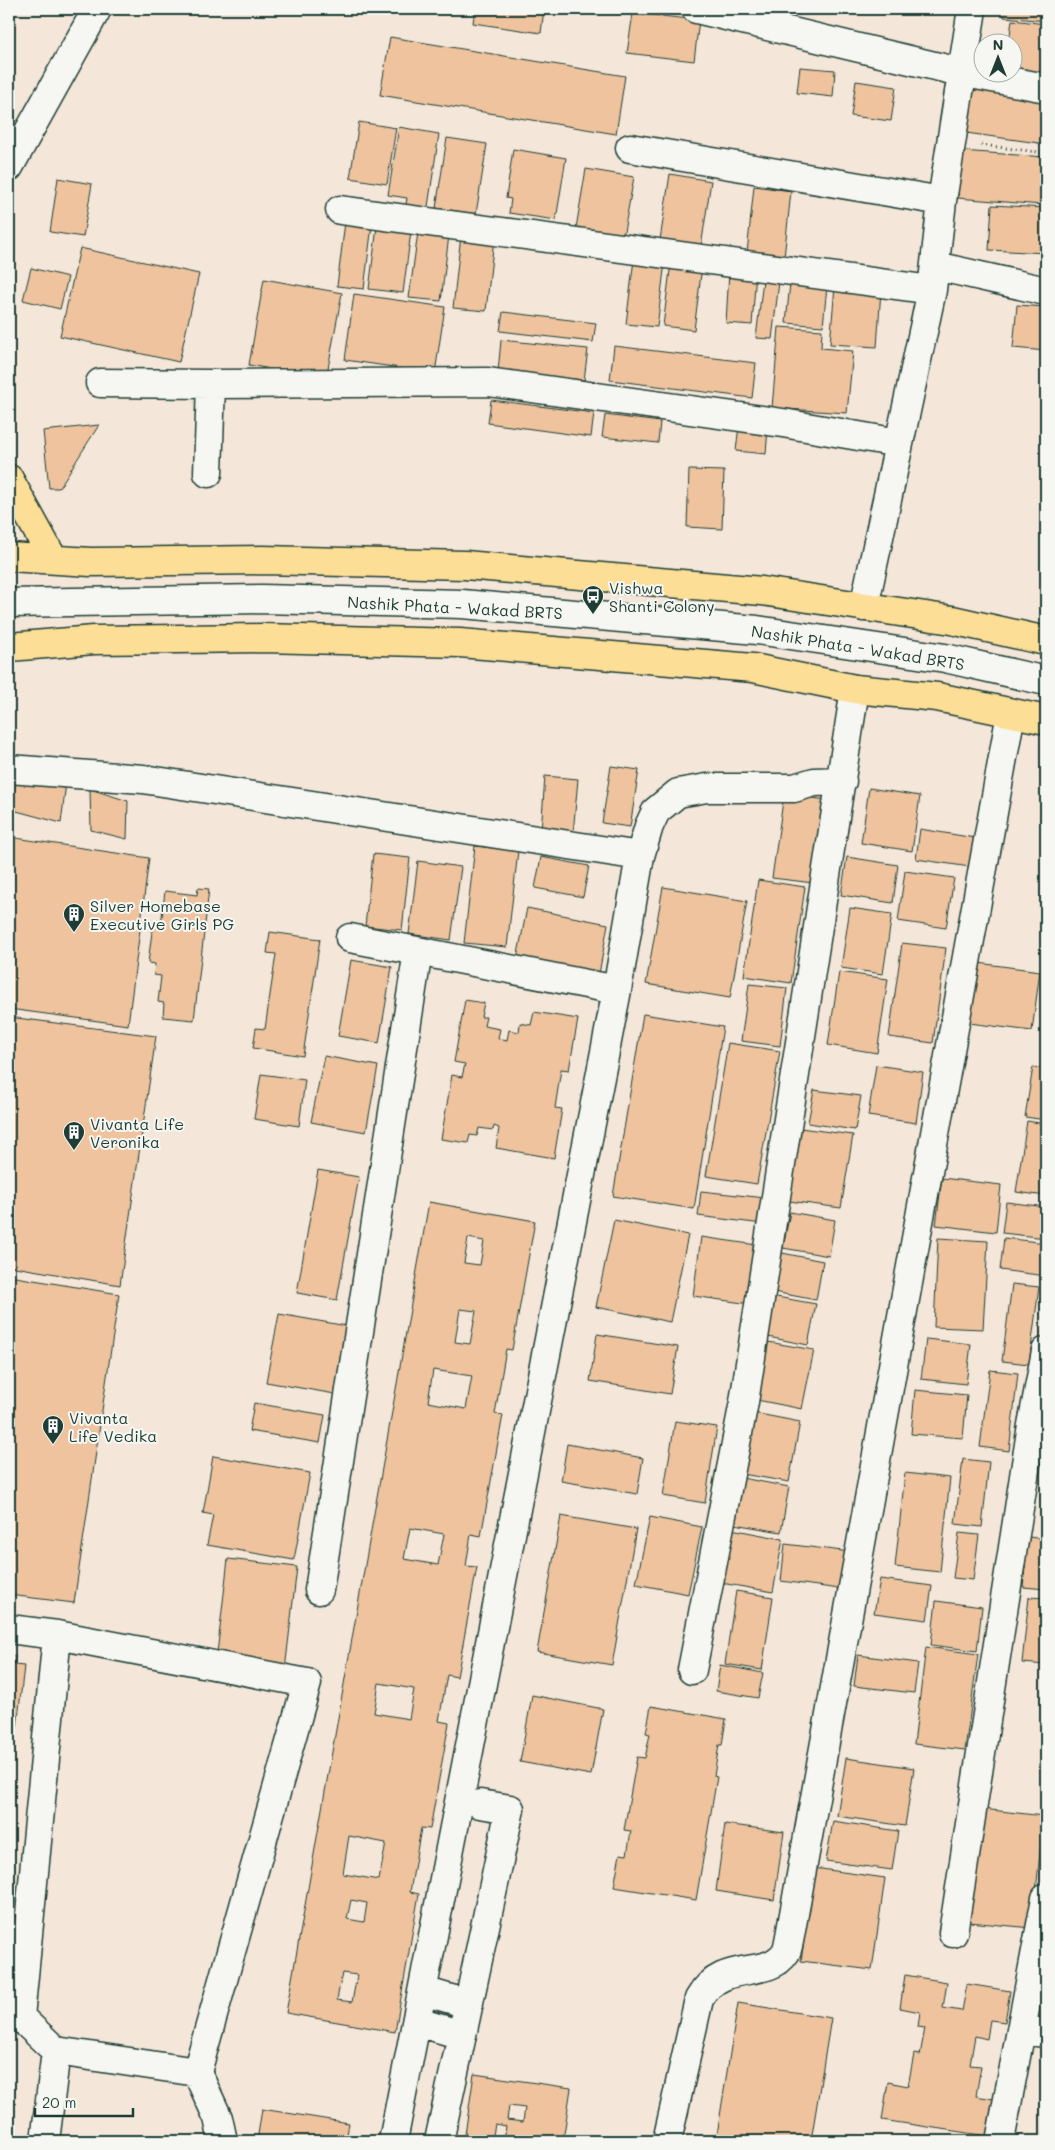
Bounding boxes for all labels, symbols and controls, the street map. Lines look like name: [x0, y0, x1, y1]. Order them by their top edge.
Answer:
north arrow: [972, 32, 1022, 82]
text: N: [993, 35, 1003, 54]
place label: Vishwa Shanti Colony: [609, 577, 715, 616]
bus stop icon: Vishwa Shanti Colony: [581, 584, 605, 615]
street label: Nashik Phata - Wakad BRTS: [347, 591, 563, 623]
street label: Nashik Phata - Wakad BRTS: [750, 620, 966, 674]
place label: Silver Homebase Executive Girls PG: [90, 895, 234, 934]
building icon: Silver Homebase Executive Girls PG: [62, 902, 86, 933]
place label: Vivanta Life Veronika: [90, 1113, 184, 1152]
building icon: Vivanta Life Veronika: [62, 1120, 86, 1151]
place label: Vivanta Life Vedika: [69, 1407, 157, 1446]
building icon: Vivanta Life Vedika: [41, 1414, 65, 1445]
scale bar: [35, 2085, 132, 2117]
text: 20 m: [42, 2092, 76, 2112]

